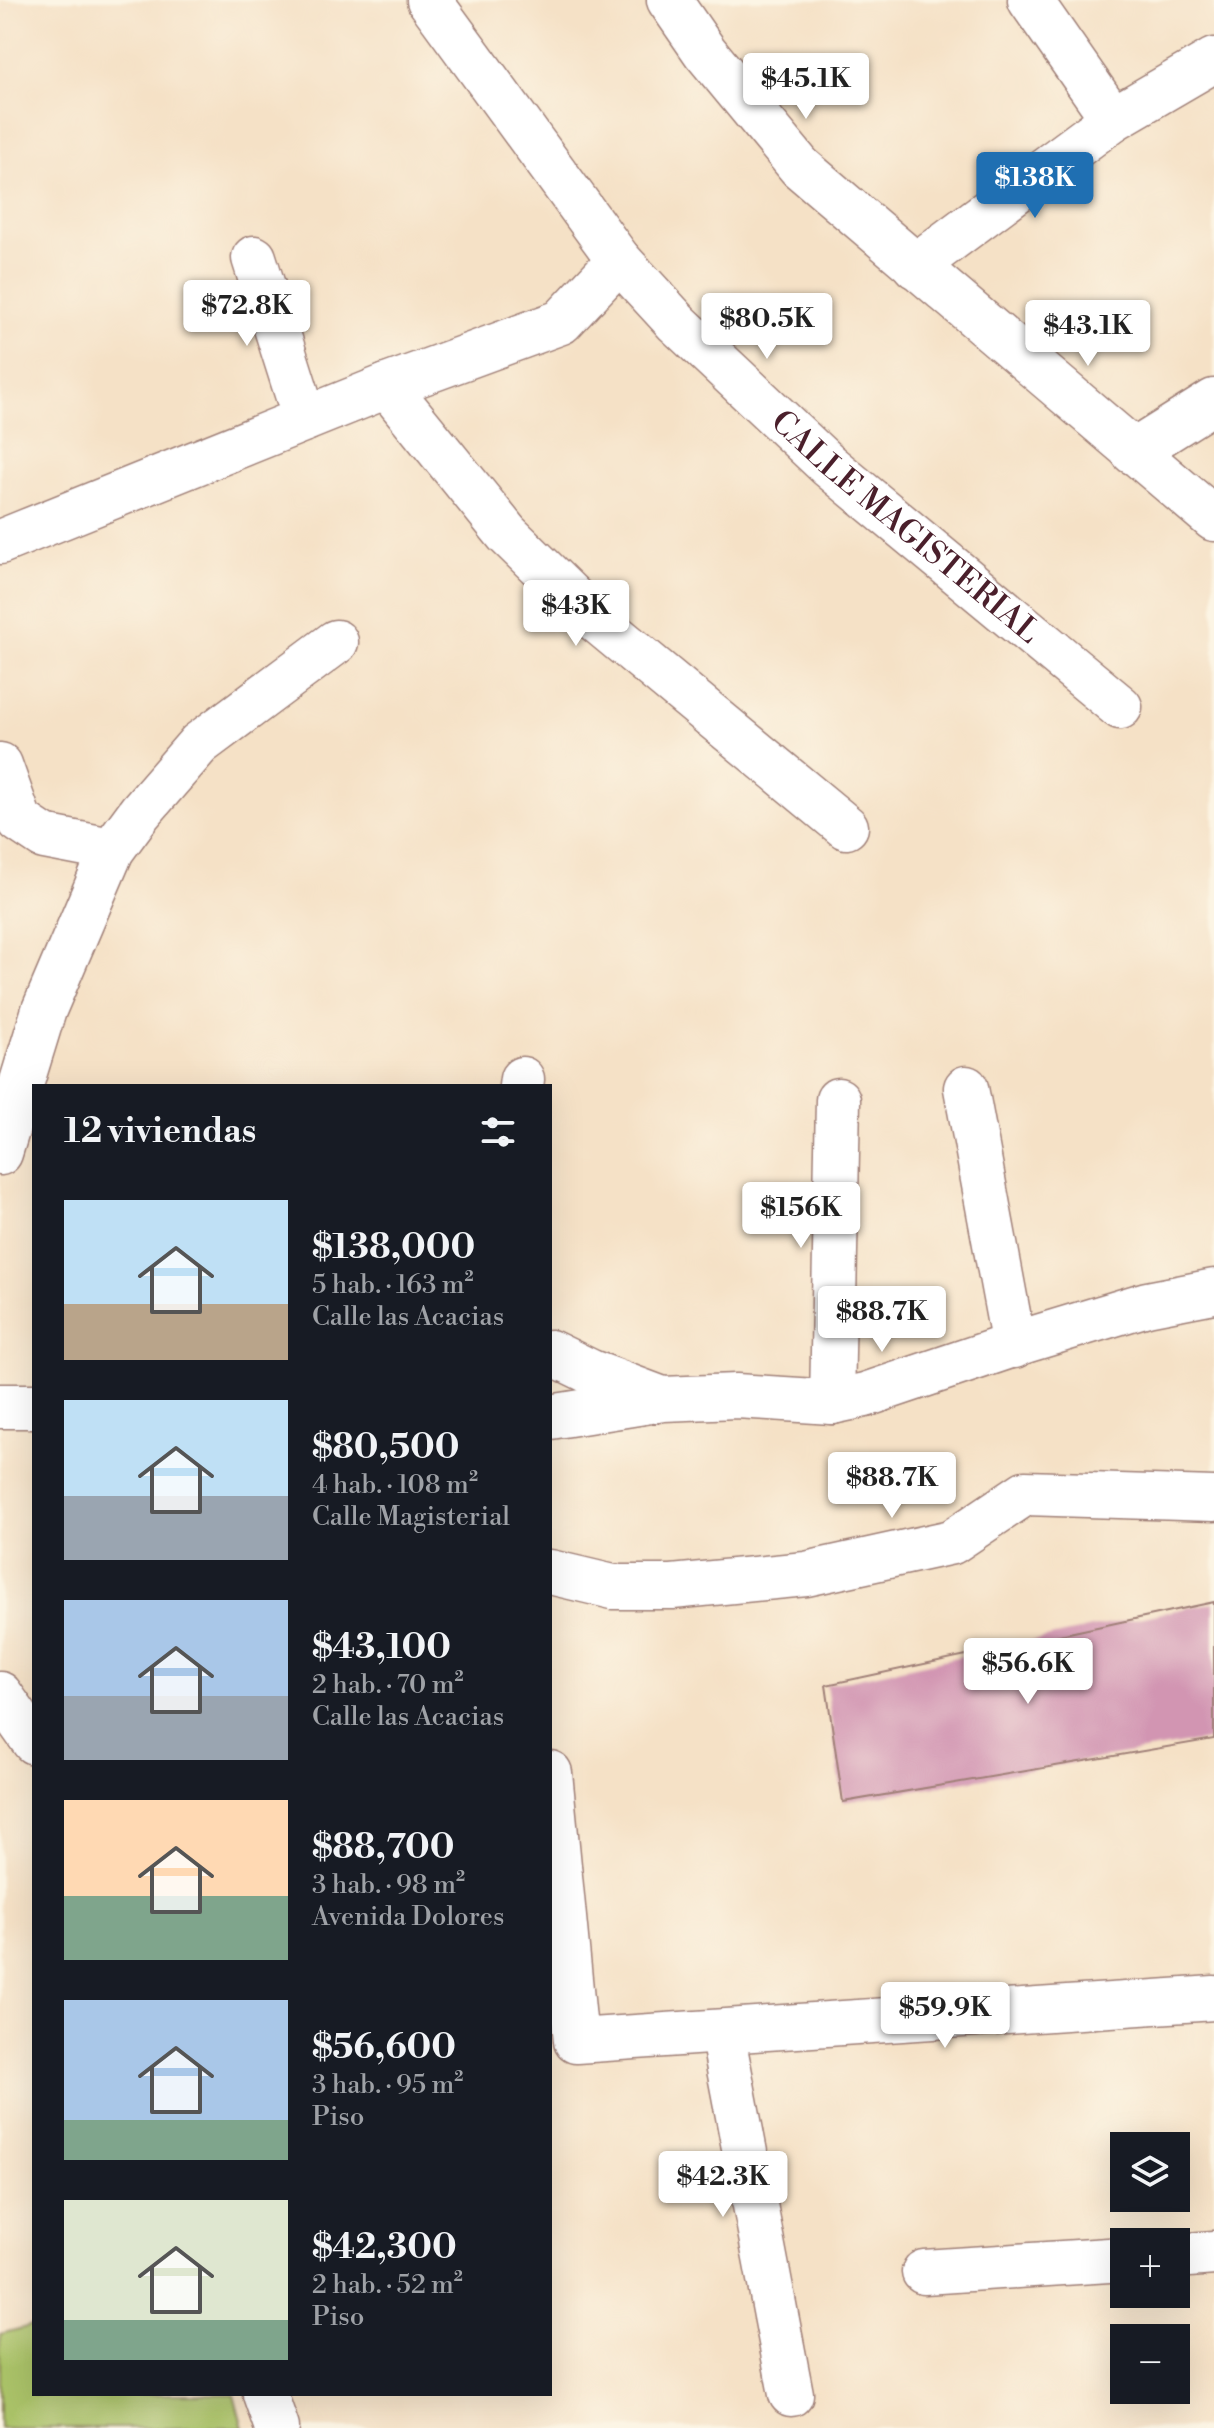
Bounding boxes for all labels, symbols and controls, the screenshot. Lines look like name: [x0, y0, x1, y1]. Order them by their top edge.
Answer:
pin: $45.1K: [741, 53, 871, 121]
text: $45.1K: [761, 63, 851, 95]
pin: $138K: [979, 152, 1091, 220]
text: $138K: [994, 162, 1076, 194]
pin: $72.8K: [182, 280, 312, 348]
text: $72.8K: [201, 290, 293, 322]
pin: $80.5K: [702, 293, 832, 361]
pin: $43.1K: [1023, 300, 1153, 368]
text: $80.5K: [719, 303, 815, 335]
text: $43.1K: [1043, 310, 1133, 342]
street label: CALLE MAGISTERIAL: [762, 402, 1048, 652]
pin: $43K: [529, 580, 623, 648]
text: $43K: [541, 590, 611, 622]
icon: filters: [476, 1110, 520, 1154]
text: 12 viviendas: [64, 1111, 256, 1153]
pin: $156K: [745, 1182, 857, 1250]
text: $156K: [760, 1192, 842, 1224]
text: $138,000: [312, 1227, 475, 1269]
icon: home: [128, 1232, 224, 1328]
text: 5 hab. · 163 m²: [312, 1269, 474, 1301]
pin: $88.7K: [817, 1286, 947, 1354]
text: $88.7K: [836, 1296, 928, 1328]
text: Calle las Acacias: [312, 1301, 504, 1333]
text: $80,500: [312, 1427, 460, 1469]
icon: home: [128, 1432, 224, 1528]
pin: $88.7K: [827, 1452, 957, 1520]
text: $88.7K: [846, 1462, 938, 1494]
text: 4 hab. · 108 m²: [312, 1469, 478, 1501]
text: Calle Magisterial: [312, 1501, 510, 1533]
text: $43,100: [312, 1627, 451, 1669]
icon: home: [128, 1632, 224, 1728]
pin: $56.6K: [963, 1638, 1093, 1706]
text: $56.6K: [982, 1648, 1074, 1680]
text: 2 hab. · 70 m²: [312, 1669, 464, 1701]
text: Calle las Acacias: [312, 1701, 504, 1733]
text: $88,700: [312, 1827, 454, 1869]
icon: home: [128, 1832, 224, 1928]
text: 3 hab. · 98 m²: [312, 1869, 465, 1901]
text: Avenida Dolores: [312, 1901, 504, 1933]
pin: $59.9K: [880, 1982, 1010, 2050]
text: $59.9K: [899, 1992, 991, 2024]
text: $56,600: [312, 2027, 456, 2069]
icon: home: [128, 2032, 224, 2128]
text: 3 hab. · 95 m²: [312, 2069, 463, 2101]
text: Piso: [312, 2101, 364, 2133]
map controls: [1110, 2132, 1190, 2404]
button: layers: [1110, 2132, 1190, 2212]
pin: $42.3K: [658, 2151, 788, 2219]
text: $42.3K: [677, 2161, 769, 2193]
text: $42,300: [312, 2227, 457, 2269]
button: +: [1110, 2228, 1190, 2308]
icon: home: [128, 2232, 224, 2328]
text: 2 hab. · 52 m²: [312, 2269, 463, 2301]
text: Piso: [312, 2301, 364, 2333]
button: −: [1110, 2324, 1190, 2404]

